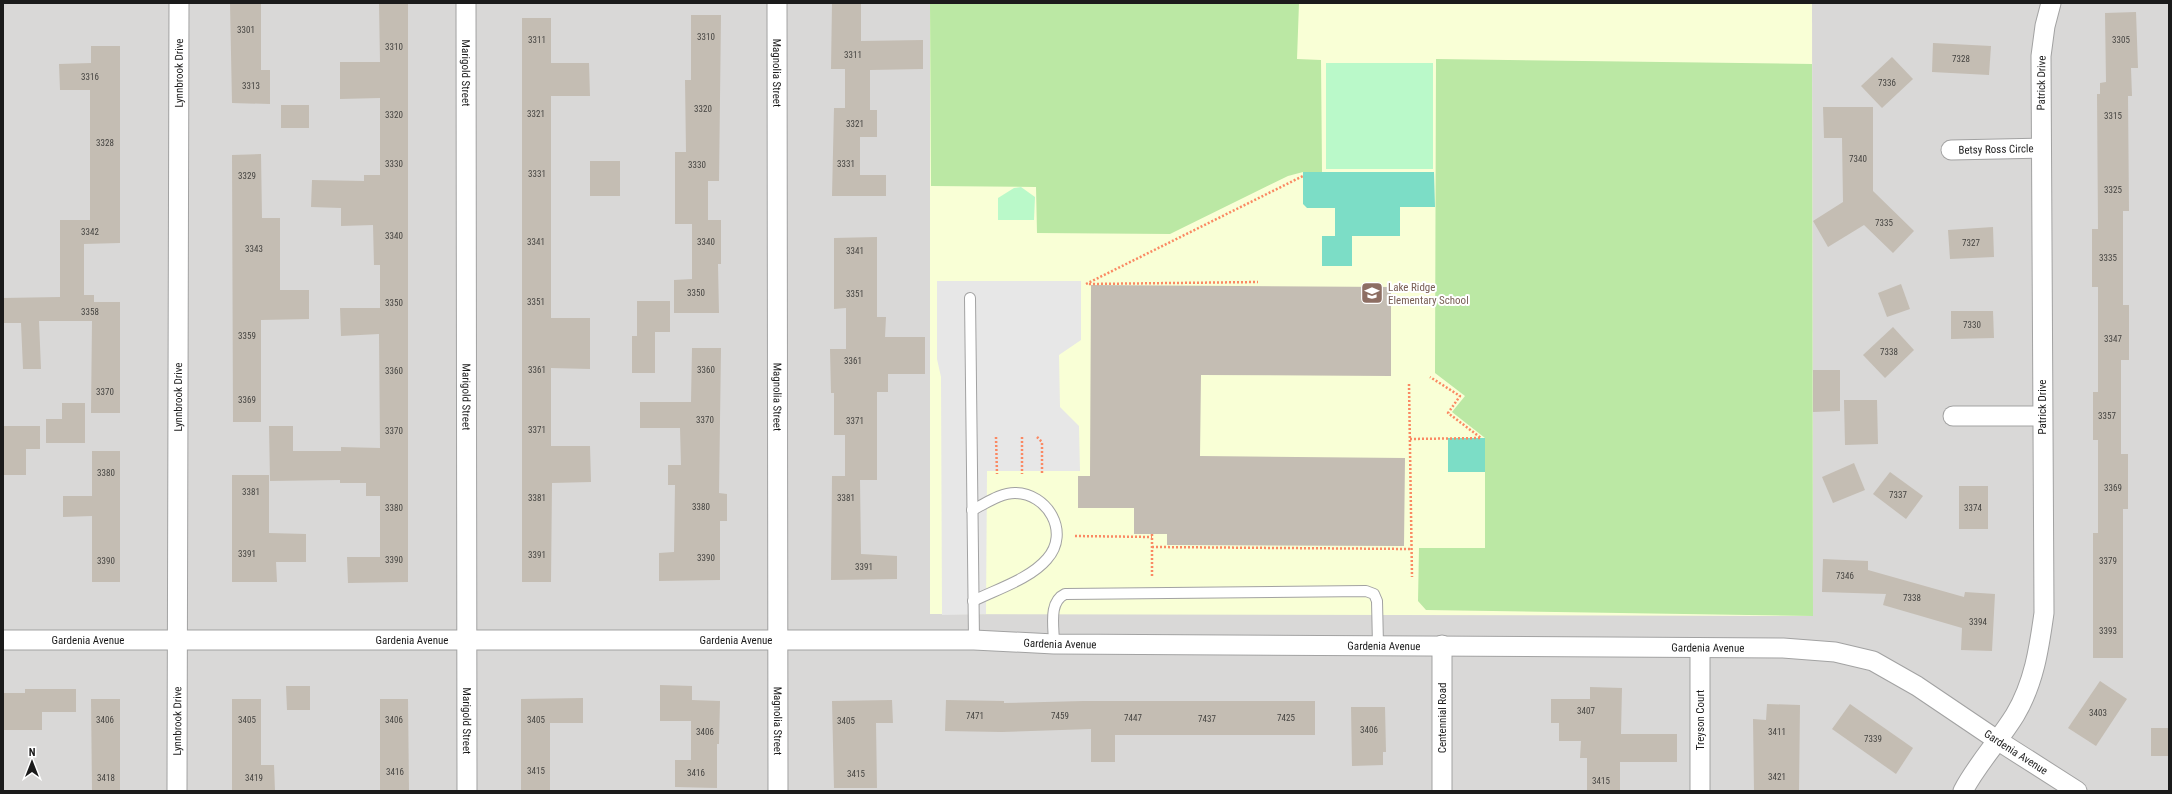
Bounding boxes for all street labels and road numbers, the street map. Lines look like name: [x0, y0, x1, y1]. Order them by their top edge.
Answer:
street label: Lynnbrook Drive: [173, 38, 186, 108]
street label: Magnolia Street: [770, 39, 783, 107]
street label: Marigold Street: [459, 40, 472, 106]
street label: Patrick Drive: [2035, 55, 2048, 111]
street label: Betsy Ross Circle: [1958, 142, 2034, 157]
street label: Lynnbrook Drive: [172, 362, 185, 432]
street label: Magnolia Street: [770, 363, 784, 431]
street label: Marigold Street: [459, 364, 473, 430]
street label: Patrick Drive: [2036, 380, 2049, 434]
street label: Gardenia Avenue: [51, 634, 125, 647]
street label: Gardenia Avenue: [375, 634, 449, 647]
street label: Gardenia Avenue: [699, 634, 773, 647]
street label: Gardenia Avenue: [1023, 636, 1096, 651]
street label: Gardenia Avenue: [1347, 640, 1420, 653]
street label: Gardenia Avenue: [1671, 641, 1744, 655]
street label: Centennial Road: [1436, 683, 1449, 753]
street label: Lynnbrook Drive: [171, 686, 184, 756]
street label: Magnolia Street: [771, 687, 784, 755]
street label: Marigold Street: [460, 688, 473, 754]
street label: Treyson Court: [1694, 690, 1707, 750]
street label: Gardenia Avenue: [1982, 727, 2050, 778]

